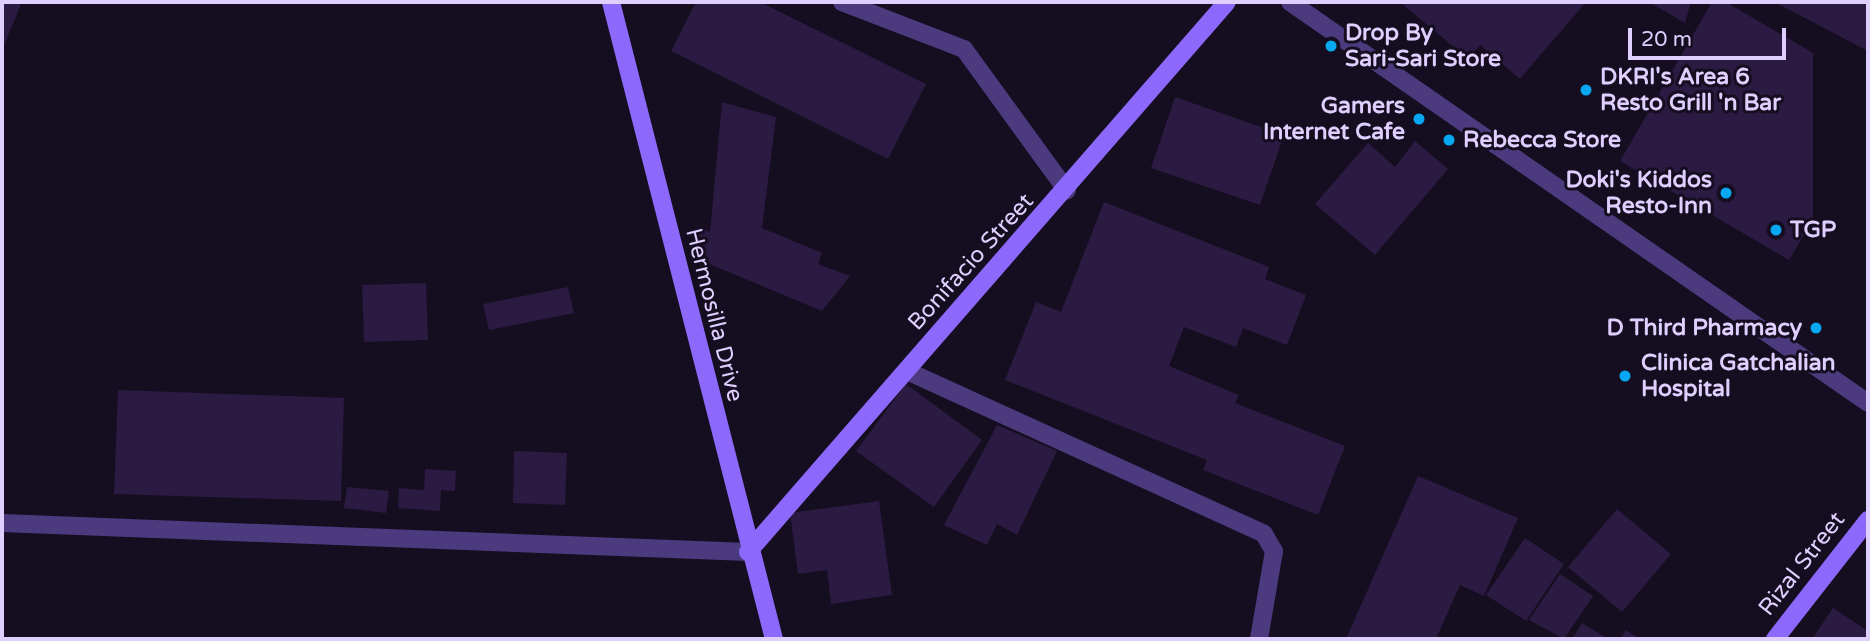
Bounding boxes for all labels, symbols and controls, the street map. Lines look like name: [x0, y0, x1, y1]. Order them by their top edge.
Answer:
scale bar: [1632, 14, 1790, 58]
place label: Drop By Sari-Sari Store: [1345, 19, 1501, 73]
text: 20 m: [1641, 27, 1692, 52]
marker: Drop By Sari-Sari Store: [1323, 38, 1339, 54]
place label: DKRI's Area 6 Resto Grill 'n Bar: [1600, 63, 1781, 117]
marker: DKRI's Area 6 Resto Grill 'n Bar: [1578, 82, 1594, 98]
place label: Gamers Internet Cafe: [1263, 92, 1405, 146]
marker: Gamers Internet Cafe: [1411, 111, 1427, 127]
place label: Rebecca Store: [1463, 126, 1621, 154]
marker: Rebecca Store: [1441, 132, 1457, 148]
place label: Doki's Kiddos Resto-Inn: [1566, 166, 1712, 220]
marker: Doki's Kiddos Resto-Inn: [1718, 185, 1734, 201]
street label: Bonifacio Street: [902, 188, 1040, 336]
place label: TGP: [1790, 216, 1836, 244]
marker: TGP: [1768, 222, 1784, 238]
street label: Hermosilla Drive: [679, 225, 749, 405]
place label: D Third Pharmacy: [1606, 314, 1802, 342]
marker: D Third Pharmacy: [1808, 320, 1824, 336]
place label: Clinica Gatchalian Hospital: [1641, 349, 1836, 403]
marker: Clinica Gatchalian Hospital: [1615, 366, 1635, 386]
street label: Rizal Street: [1753, 507, 1851, 621]

